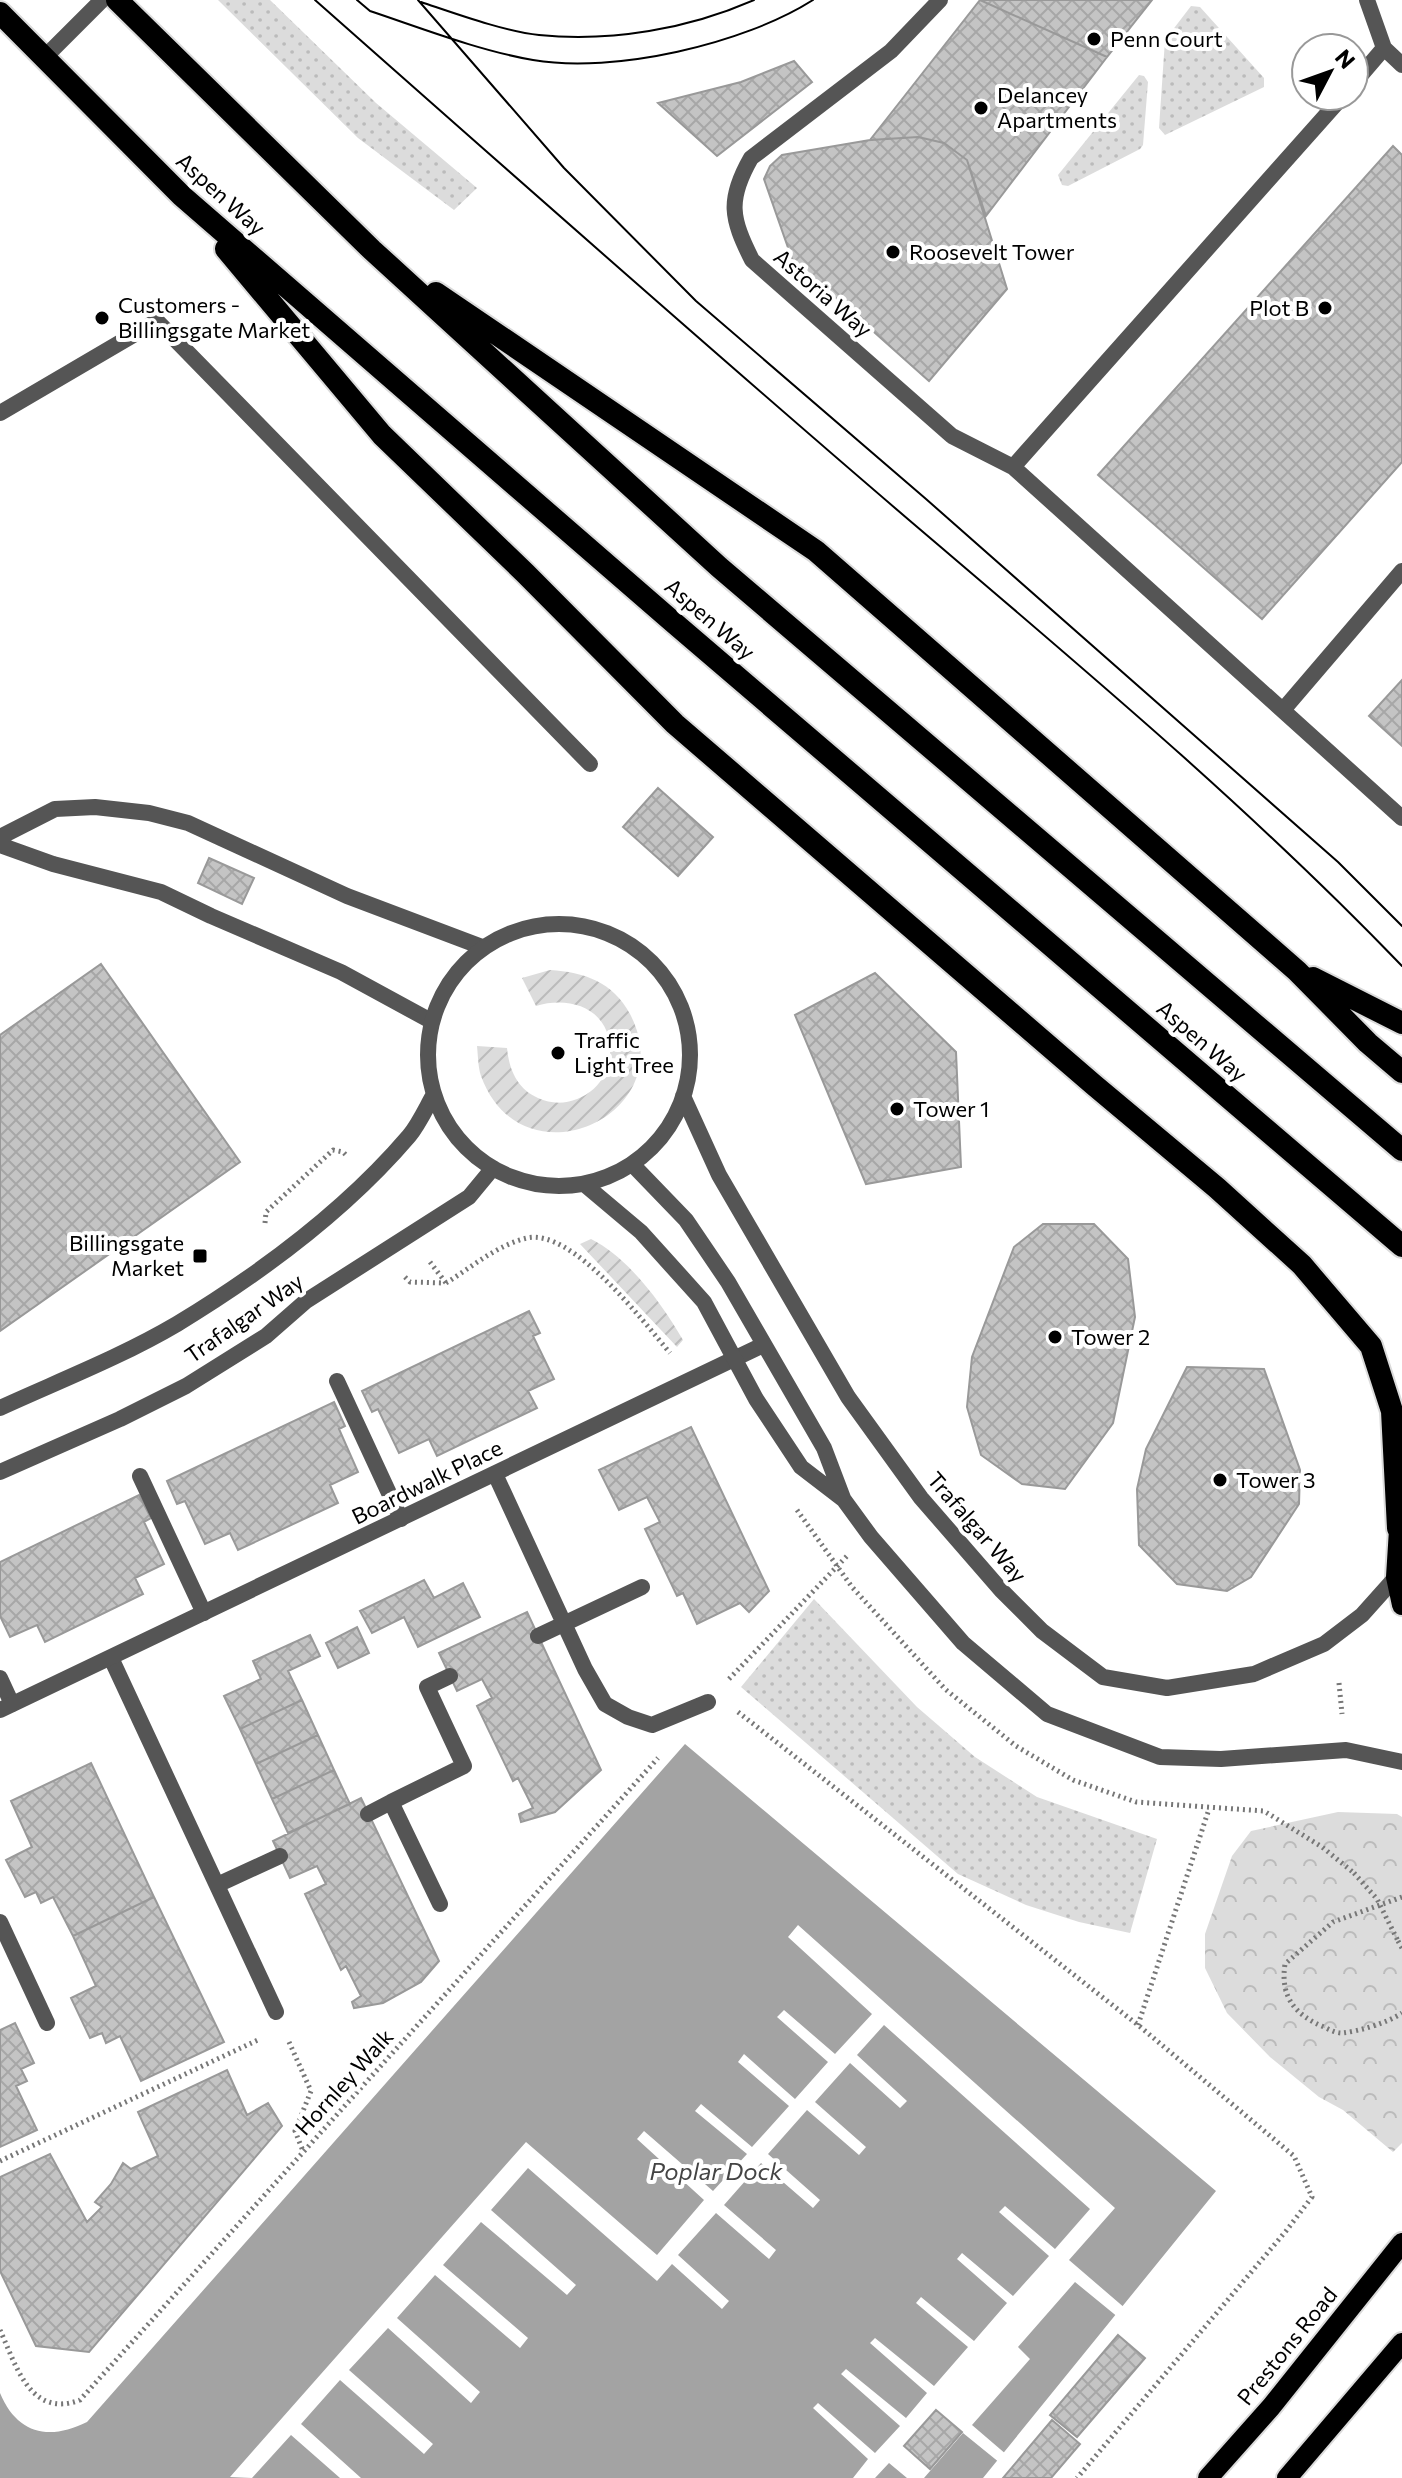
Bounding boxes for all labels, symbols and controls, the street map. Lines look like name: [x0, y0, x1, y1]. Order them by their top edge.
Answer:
place label: Penn Court: [1110, 25, 1223, 52]
marker: Penn Court: [1085, 30, 1103, 48]
north arrow: [1290, 32, 1370, 112]
text: N: [1330, 43, 1361, 74]
place label: Delancey Apartments: [997, 81, 1117, 133]
marker: Delancey Apartments: [972, 99, 990, 117]
street label: Aspen Way: [171, 147, 271, 241]
place label: Roosevelt Tower: [909, 238, 1075, 265]
street label: Astoria Way: [769, 243, 878, 343]
marker: Roosevelt Tower: [884, 243, 902, 261]
place label: Customers - Billingsgate Market: [118, 291, 310, 343]
place label: Plot B: [1249, 294, 1309, 321]
marker: Plot B: [1316, 299, 1334, 317]
marker: Customers - Billingsgate Market: [93, 309, 111, 327]
street label: Aspen Way: [660, 572, 761, 665]
street label: Aspen Way: [1152, 994, 1253, 1087]
place label: Traffic Light Tree: [574, 1026, 674, 1078]
marker: Traffic Light Tree: [549, 1044, 567, 1062]
place label: Tower 1: [913, 1095, 989, 1122]
marker: Tower 1: [888, 1100, 906, 1118]
place label: Billingsgate Market: [69, 1229, 184, 1281]
marker: Billingsgate Market: [191, 1247, 209, 1265]
street label: Trafalgar Way: [179, 1267, 308, 1368]
place label: Tower 2: [1071, 1323, 1150, 1350]
marker: Tower 2: [1046, 1328, 1064, 1346]
street label: Boardwalk Place: [347, 1433, 506, 1530]
street label: Trafalgar Way: [922, 1466, 1033, 1588]
place label: Tower 3: [1236, 1466, 1316, 1493]
marker: Tower 3: [1211, 1471, 1229, 1489]
street label: Hornley Walk: [289, 2023, 398, 2140]
water label: Poplar Dock: [650, 2156, 783, 2185]
street label: Prestons Road: [1231, 2281, 1342, 2410]

